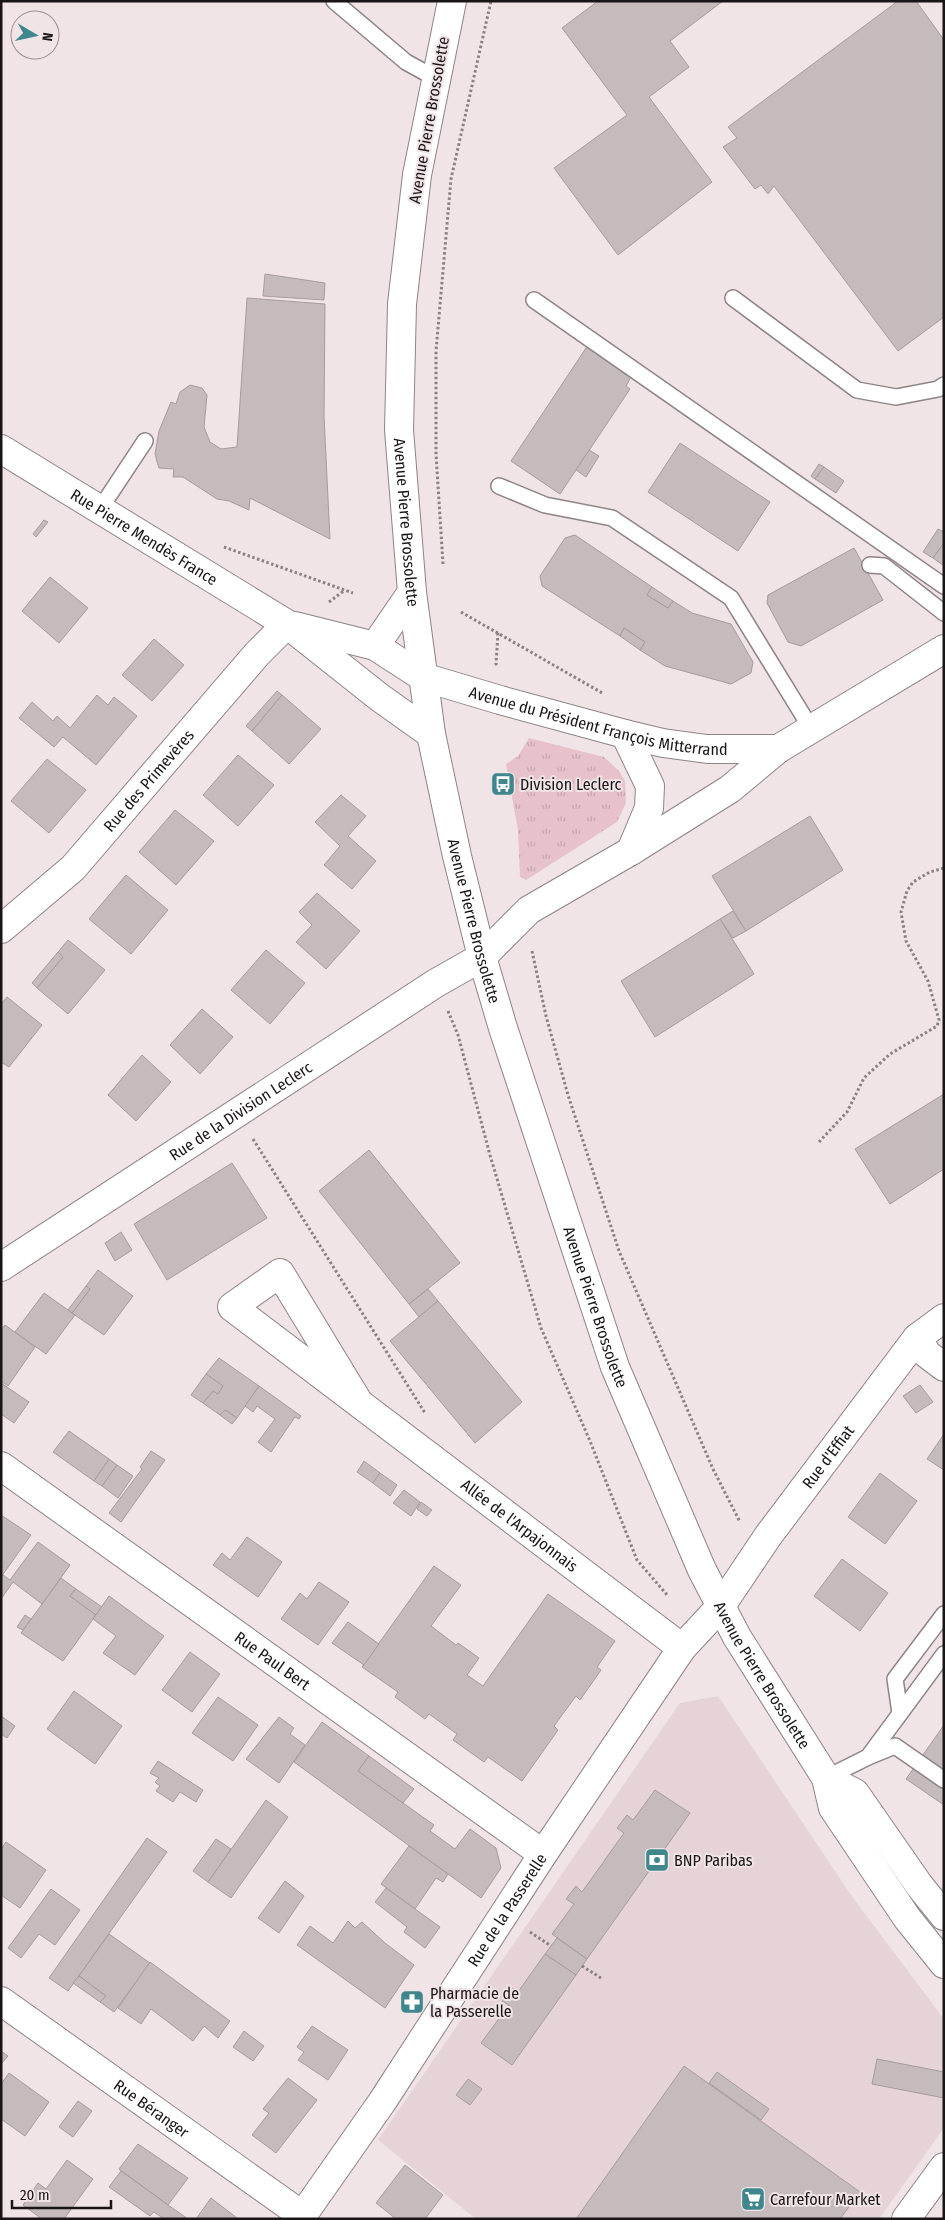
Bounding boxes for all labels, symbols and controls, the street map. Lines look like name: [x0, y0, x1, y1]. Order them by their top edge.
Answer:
north arrow: [10, 10, 60, 60]
text: N: [38, 31, 56, 42]
street label: Avenue Pierre Brossolette: [405, 35, 453, 205]
street label: Avenue Pierre Brossolette: [390, 437, 423, 608]
street label: Rue Pierre Mendès France: [67, 485, 221, 589]
street label: Avenue du Président François Mitterrand: [467, 682, 728, 759]
street label: Rue des Primevères: [99, 725, 198, 835]
bus stop icon: Division Leclerc: [490, 771, 516, 797]
place label: Division Leclerc: [520, 775, 622, 794]
street label: Avenue Pierre Brossolette: [444, 837, 505, 1005]
street label: Rue de la Division Leclerc: [166, 1057, 315, 1164]
street label: Avenue Pierre Brossolette: [560, 1224, 632, 1391]
street label: Rue d'Effiat: [798, 1421, 858, 1492]
street label: Allée de l'Arpajonnais: [458, 1475, 582, 1575]
street label: Avenue Pierre Brossolette: [711, 1598, 815, 1752]
street label: Rue Paul Bert: [231, 1627, 315, 1694]
bank icon: BNP Paribas: [644, 1847, 670, 1873]
street label: Rue de la Passerelle: [463, 1850, 550, 1970]
place label: BNP Paribas: [674, 1851, 753, 1870]
place label: Pharmacie de la Passerelle: [430, 1984, 519, 2021]
pharmacy icon: Pharmacie de la Passerelle: [399, 1989, 425, 2015]
street label: Rue Béranger: [111, 2075, 193, 2142]
scale bar: [12, 2178, 111, 2210]
text: 20 m: [20, 2186, 50, 2204]
supermarket icon: Carrefour Market: [740, 2186, 766, 2212]
place label: Carrefour Market: [770, 2190, 881, 2209]

